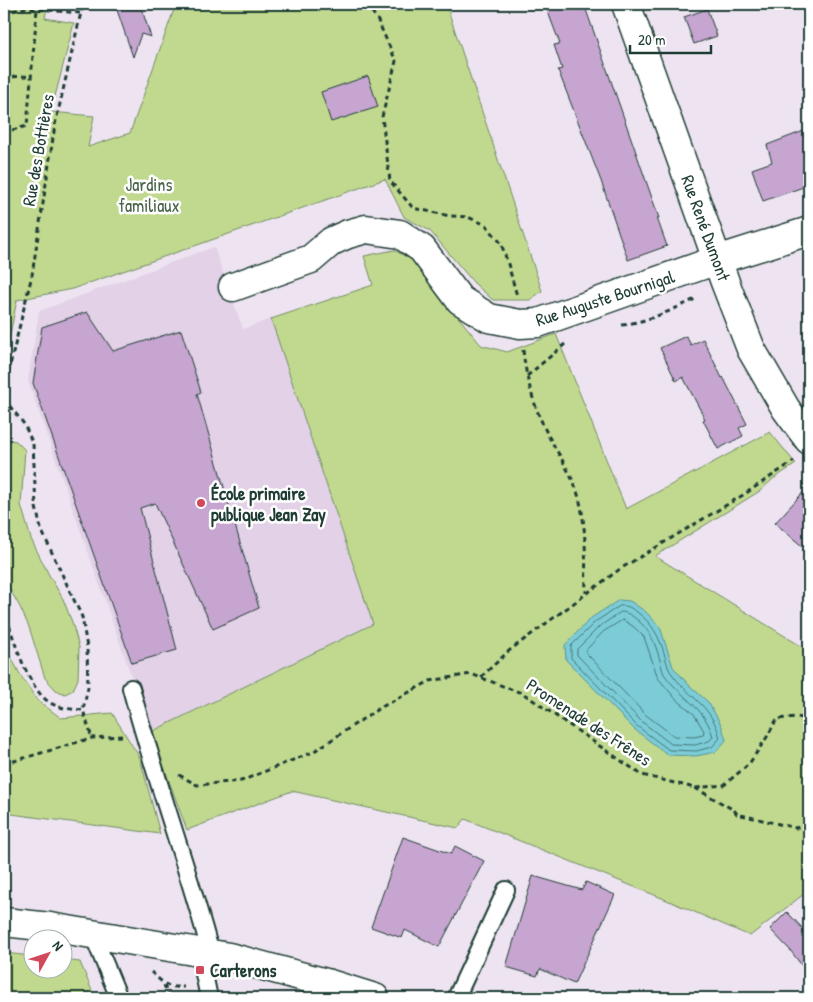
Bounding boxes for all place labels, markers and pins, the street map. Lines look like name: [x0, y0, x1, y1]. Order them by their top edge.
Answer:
place label: École primaire publique Jean Zay: [211, 481, 326, 528]
marker: École primaire publique Jean Zay: [195, 497, 207, 509]
place label: Carterons: [210, 958, 277, 983]
marker: Carterons: [194, 964, 206, 976]

